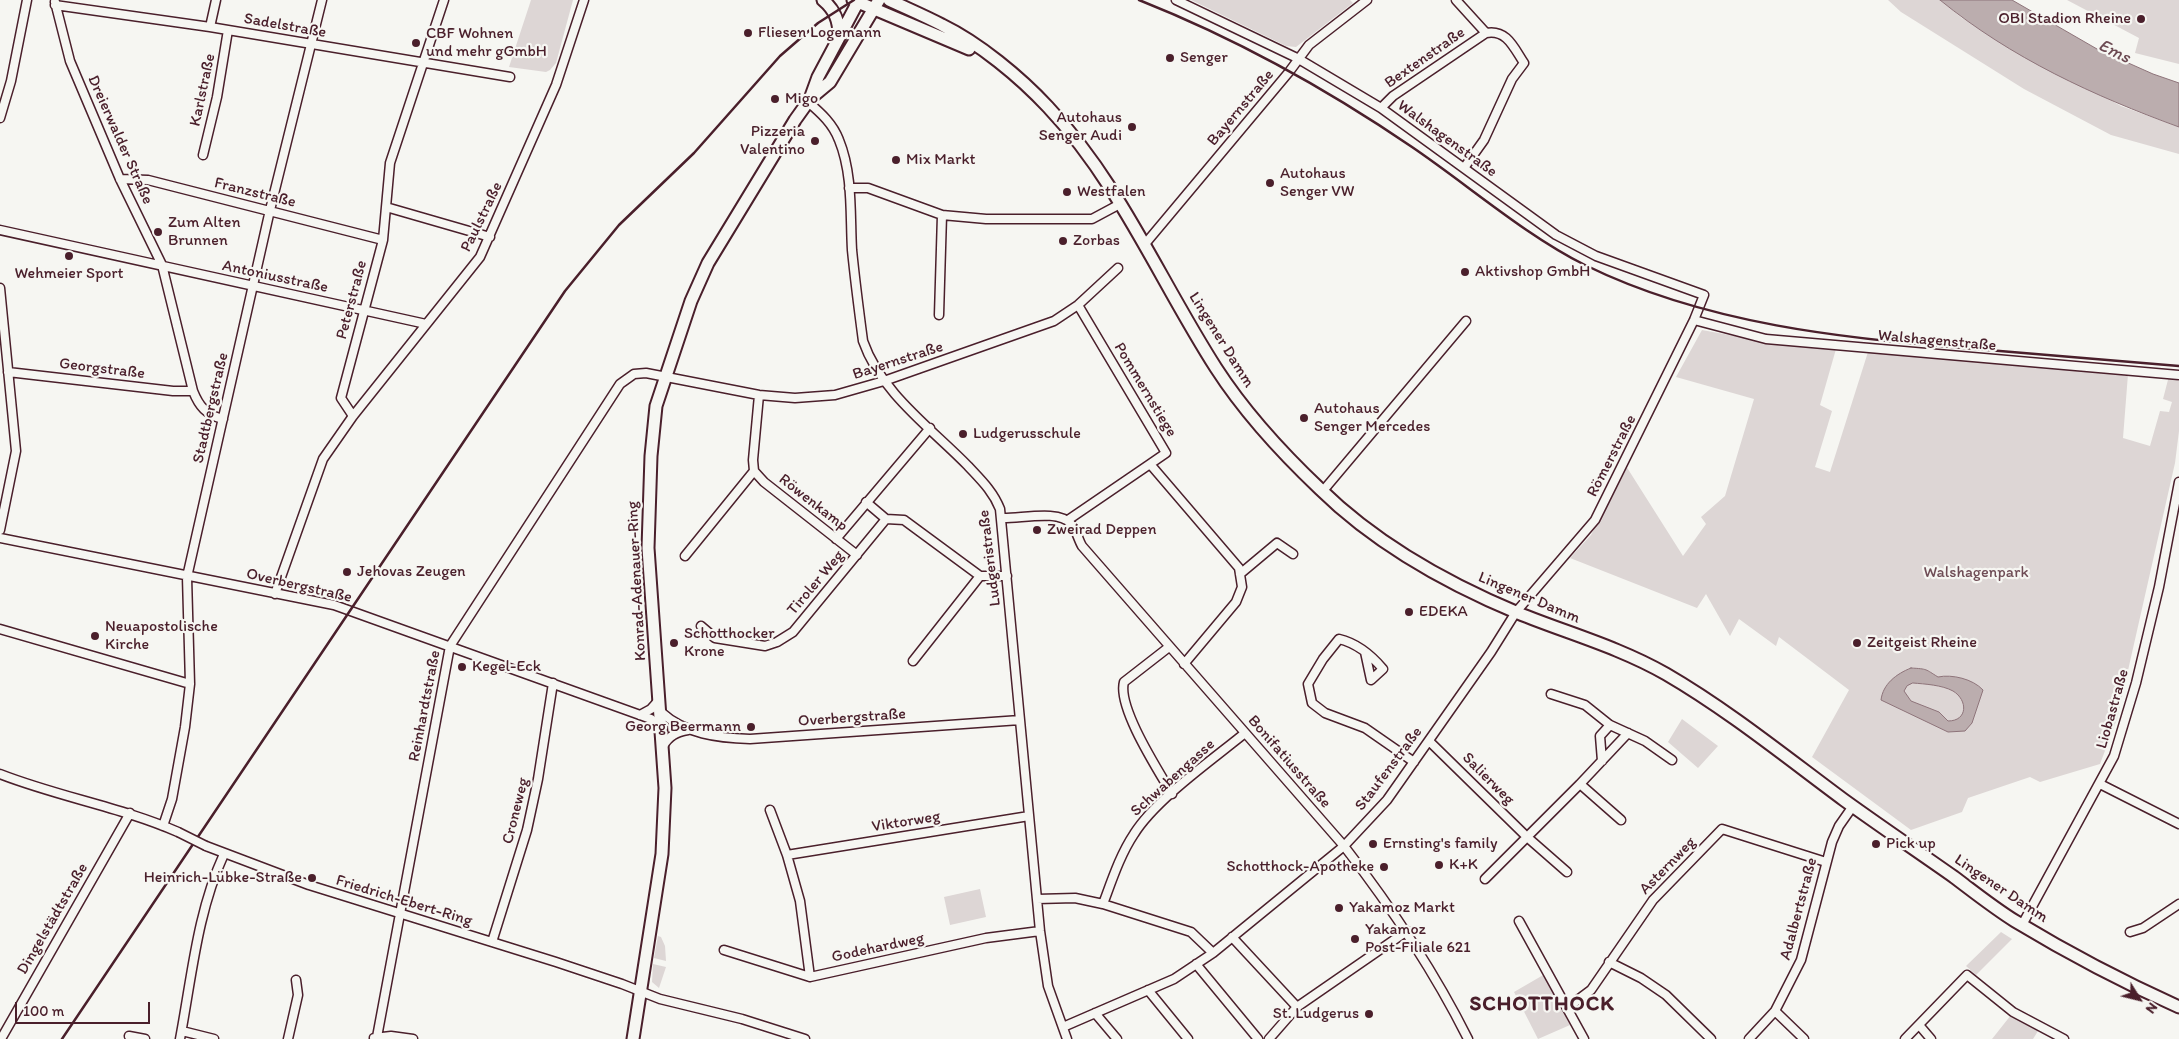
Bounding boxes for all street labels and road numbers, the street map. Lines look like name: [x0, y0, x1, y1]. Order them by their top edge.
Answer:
street label: Sadelstraße: [242, 9, 328, 43]
street label: Bextenstraße: [1381, 23, 1469, 93]
street label: Karlstraße: [186, 52, 220, 128]
street label: Bayernstraße: [1203, 66, 1279, 150]
street label: Dreierwalder Straße: [83, 73, 157, 207]
street label: Walshagenstraße: [1393, 96, 1501, 182]
street label: Franzstraße: [212, 174, 298, 212]
street label: Paulstraße: [457, 179, 507, 255]
street label: Antoniusstraße: [220, 256, 330, 298]
street label: Peterstraße: [332, 258, 372, 342]
street label: Lingener Damm: [1184, 289, 1258, 391]
street label: Walshagenstraße: [1877, 326, 1997, 356]
street label: Bayernstraße: [850, 337, 946, 385]
street label: Pommernstiege: [1109, 339, 1181, 441]
street label: Stadtbergstraße: [189, 351, 233, 465]
street label: Georgstraße: [58, 354, 146, 384]
street label: Römerstraße: [1583, 412, 1641, 500]
street label: Röwenkamp: [775, 470, 851, 536]
street label: Konrad-Adenauer-Ring: [623, 501, 651, 661]
street label: Ludgeristraße: [975, 509, 1005, 607]
street label: Tiroler Weg: [783, 547, 849, 619]
street label: Overbergstraße: [244, 564, 354, 608]
street label: Lingener Damm: [1475, 568, 1583, 628]
street label: Reinhardtstraße: [405, 649, 445, 763]
street label: Liobastraße: [2092, 667, 2134, 751]
street label: Overbergstraße: [797, 705, 907, 731]
street label: Bonifatiusstraße: [1243, 711, 1335, 813]
street label: Staufenstraße: [1351, 723, 1427, 815]
street label: Schwabengasse: [1127, 735, 1219, 821]
street label: Salierweg: [1458, 749, 1518, 809]
street label: Croneweg: [499, 776, 533, 846]
street label: Viktorweg: [870, 807, 942, 837]
street label: Asternweg: [1636, 833, 1700, 899]
street label: Lingener Damm: [1950, 851, 2052, 927]
street label: Adalbertstraße: [1776, 856, 1822, 962]
street label: Dingelstädtstraße: [13, 860, 93, 978]
street label: Friedrich-Ebert-Ring: [333, 871, 475, 931]
street label: Godehardweg: [830, 929, 926, 967]

